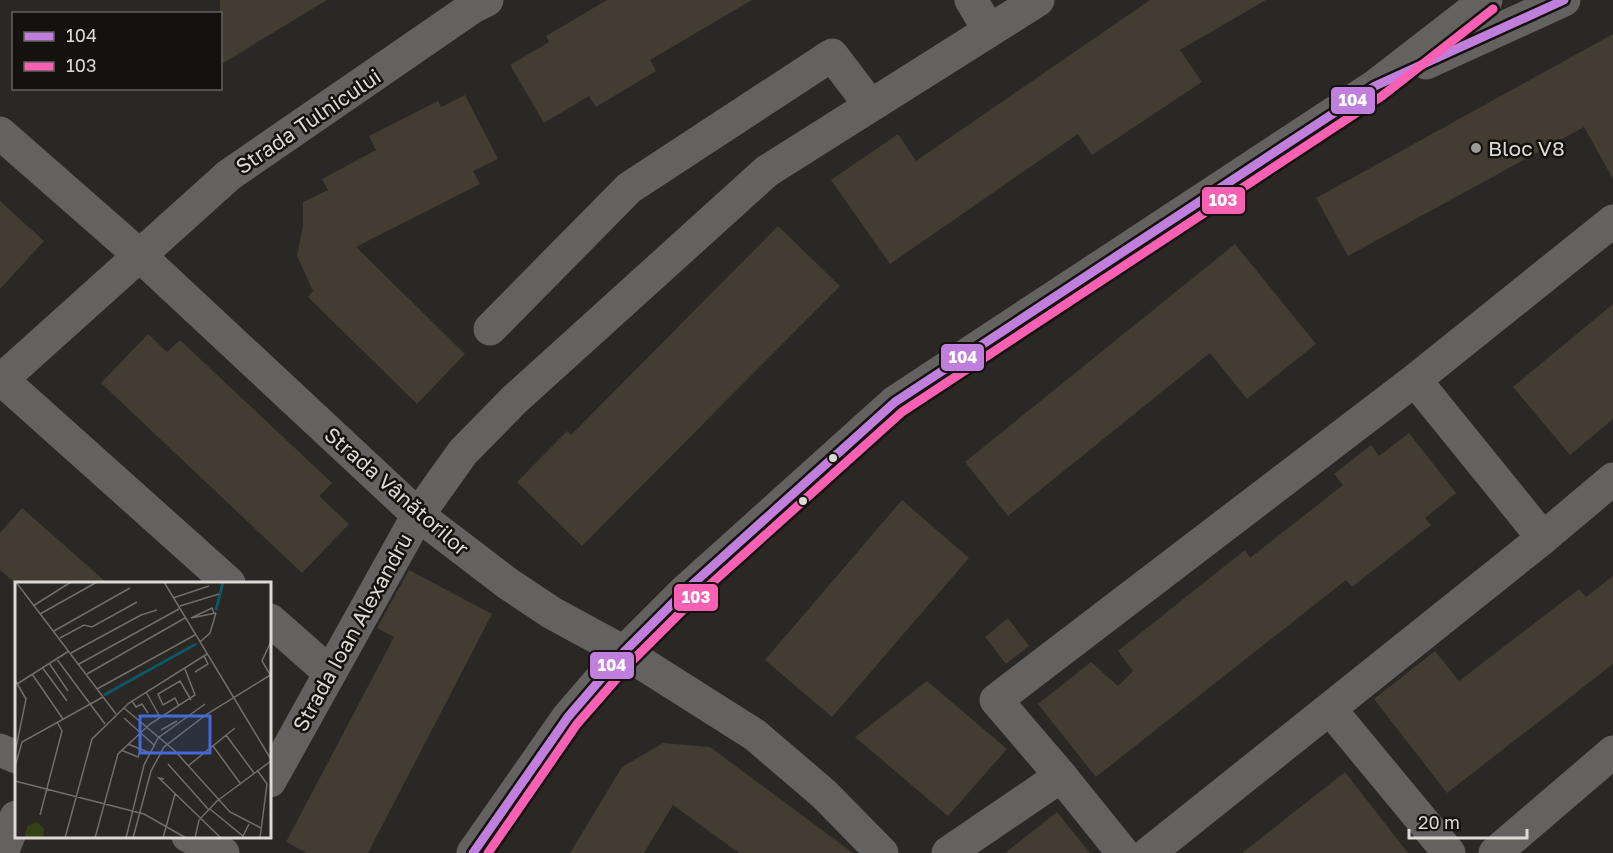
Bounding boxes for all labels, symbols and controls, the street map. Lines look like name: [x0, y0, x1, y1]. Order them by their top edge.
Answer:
legend: [12, 12, 222, 90]
text: 104: [66, 24, 97, 46]
text: 103: [66, 54, 96, 76]
street label: Strada Tulnicului: [230, 63, 386, 179]
line badge: 104: [1330, 86, 1376, 115]
text: 104: [1339, 90, 1367, 110]
place label: Bloc V8: [1488, 135, 1565, 161]
marker: Bloc V8: [1469, 141, 1483, 155]
line badge: 103: [1201, 186, 1246, 215]
text: 103: [1209, 190, 1237, 210]
line badge: 104: [940, 343, 985, 372]
text: 104: [949, 347, 977, 367]
street label: Strada Vânătorilor: [319, 421, 475, 561]
unlabelled marker: [827, 452, 839, 464]
unlabelled marker: [797, 495, 809, 507]
street label: Strada Ioan Alexandru: [287, 528, 417, 736]
inset map: [15, 582, 272, 838]
line badge: 103: [673, 583, 719, 612]
text: 103: [682, 587, 710, 607]
line badge: 104: [589, 651, 635, 680]
text: 104: [598, 655, 626, 675]
scale bar: [1409, 802, 1528, 840]
text: 20 m: [1418, 811, 1460, 833]

